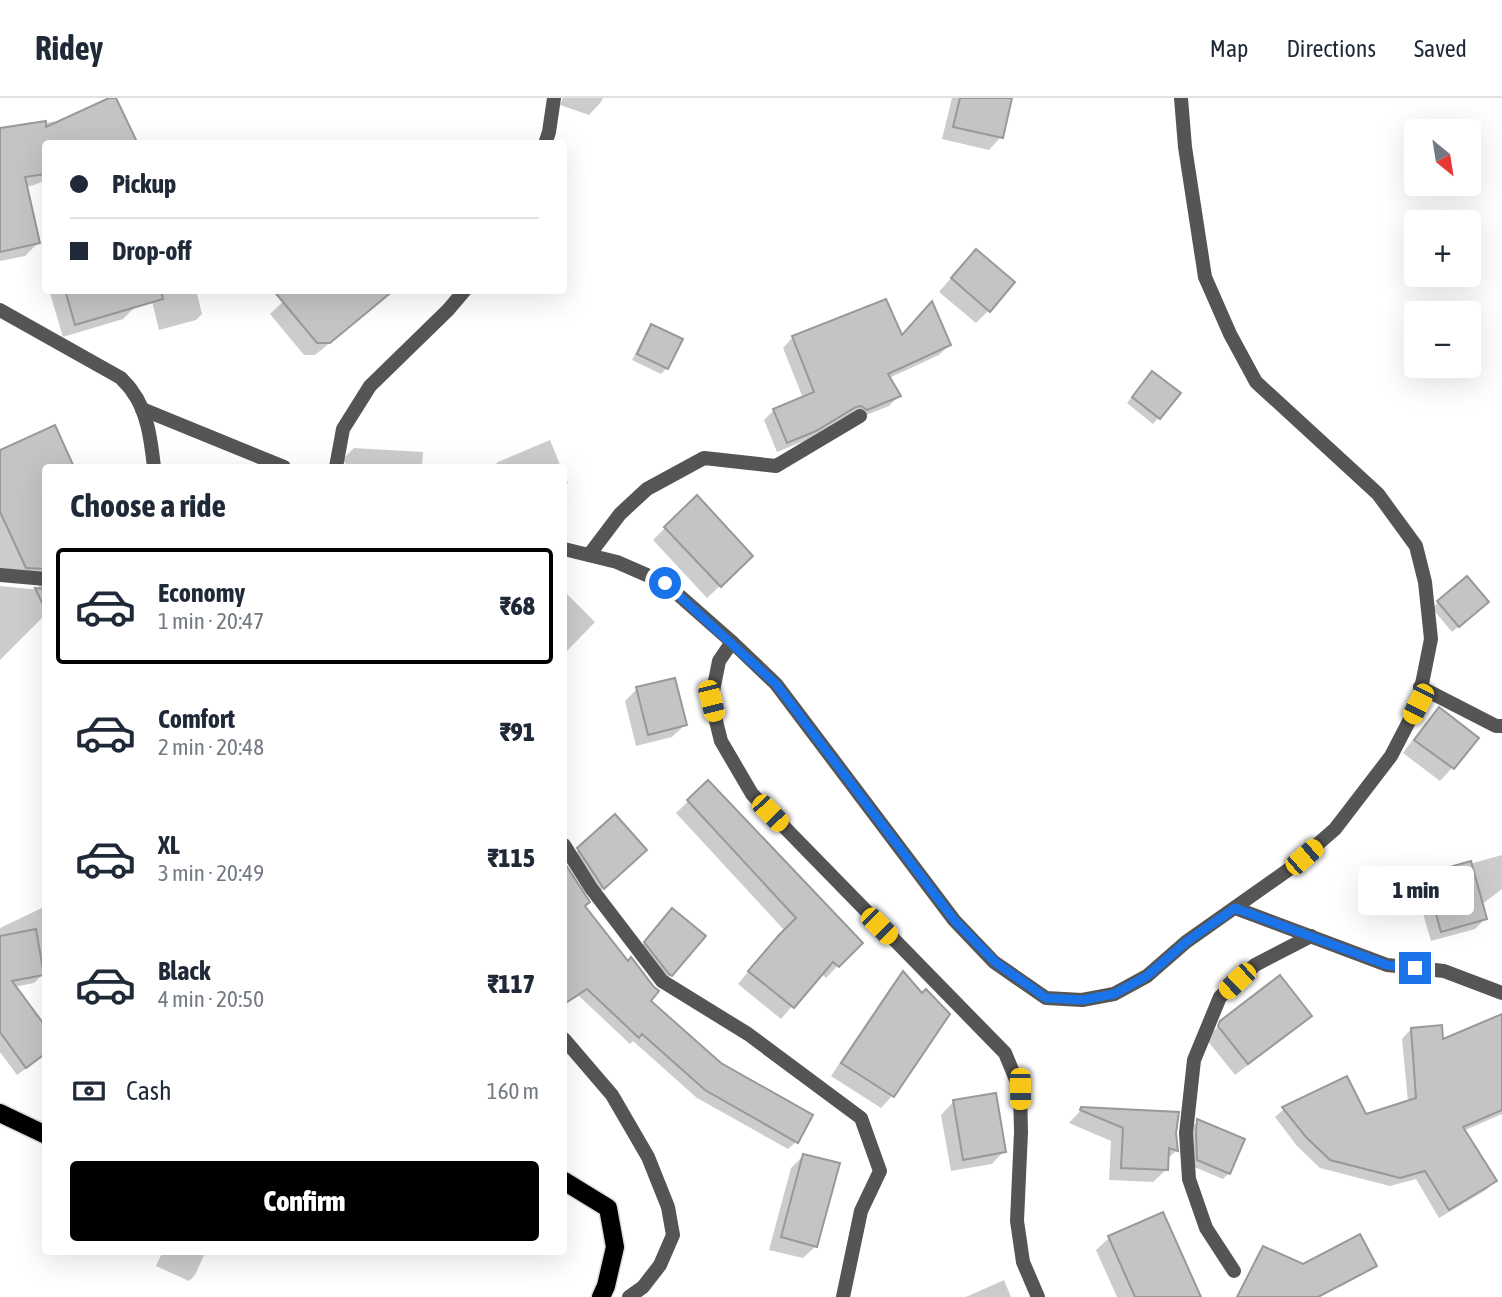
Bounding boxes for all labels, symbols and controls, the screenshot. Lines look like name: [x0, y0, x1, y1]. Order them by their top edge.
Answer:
text: Ridey: [35, 29, 103, 67]
text: Map: [1210, 35, 1248, 62]
text: Directions: [1286, 35, 1376, 62]
text: Saved: [1414, 35, 1467, 62]
north arrow: [1404, 119, 1480, 196]
map controls: [1404, 119, 1481, 378]
text: Pickup: [112, 169, 176, 199]
button: +: [1404, 210, 1481, 287]
text: Drop-off: [112, 236, 192, 266]
button: −: [1404, 301, 1481, 378]
text: Choose a ride: [70, 487, 226, 524]
route start: [649, 567, 681, 599]
icon: car: [74, 575, 137, 638]
text: Economy: [158, 578, 245, 608]
text: ₹68: [499, 591, 535, 621]
text: 1 min · 20:47: [158, 608, 264, 634]
car: [696, 678, 727, 724]
car: [1400, 681, 1437, 727]
icon: car: [74, 701, 137, 764]
text: Comfort: [158, 704, 235, 734]
text: ₹91: [499, 717, 535, 747]
text: 2 min · 20:48: [158, 734, 264, 760]
car: [748, 791, 793, 835]
icon: car: [74, 827, 137, 890]
text: XL: [158, 830, 180, 860]
car: [1282, 835, 1327, 879]
text: ₹115: [487, 843, 535, 873]
text: 3 min · 20:49: [158, 860, 264, 886]
callout: 1 min: [1357, 866, 1473, 916]
text: 1 min: [1393, 877, 1439, 903]
car: [857, 904, 902, 948]
route end: [1399, 952, 1431, 984]
icon: car: [74, 953, 137, 1016]
text: Black: [158, 956, 210, 986]
car: [1215, 959, 1260, 1003]
text: ₹117: [487, 969, 535, 999]
text: 4 min · 20:50: [158, 986, 264, 1012]
car: [1010, 1068, 1031, 1110]
icon: cash: [70, 1072, 108, 1110]
text: Cash: [126, 1076, 172, 1106]
text: 160 m: [487, 1078, 539, 1104]
button: Confirm: [70, 1161, 539, 1241]

